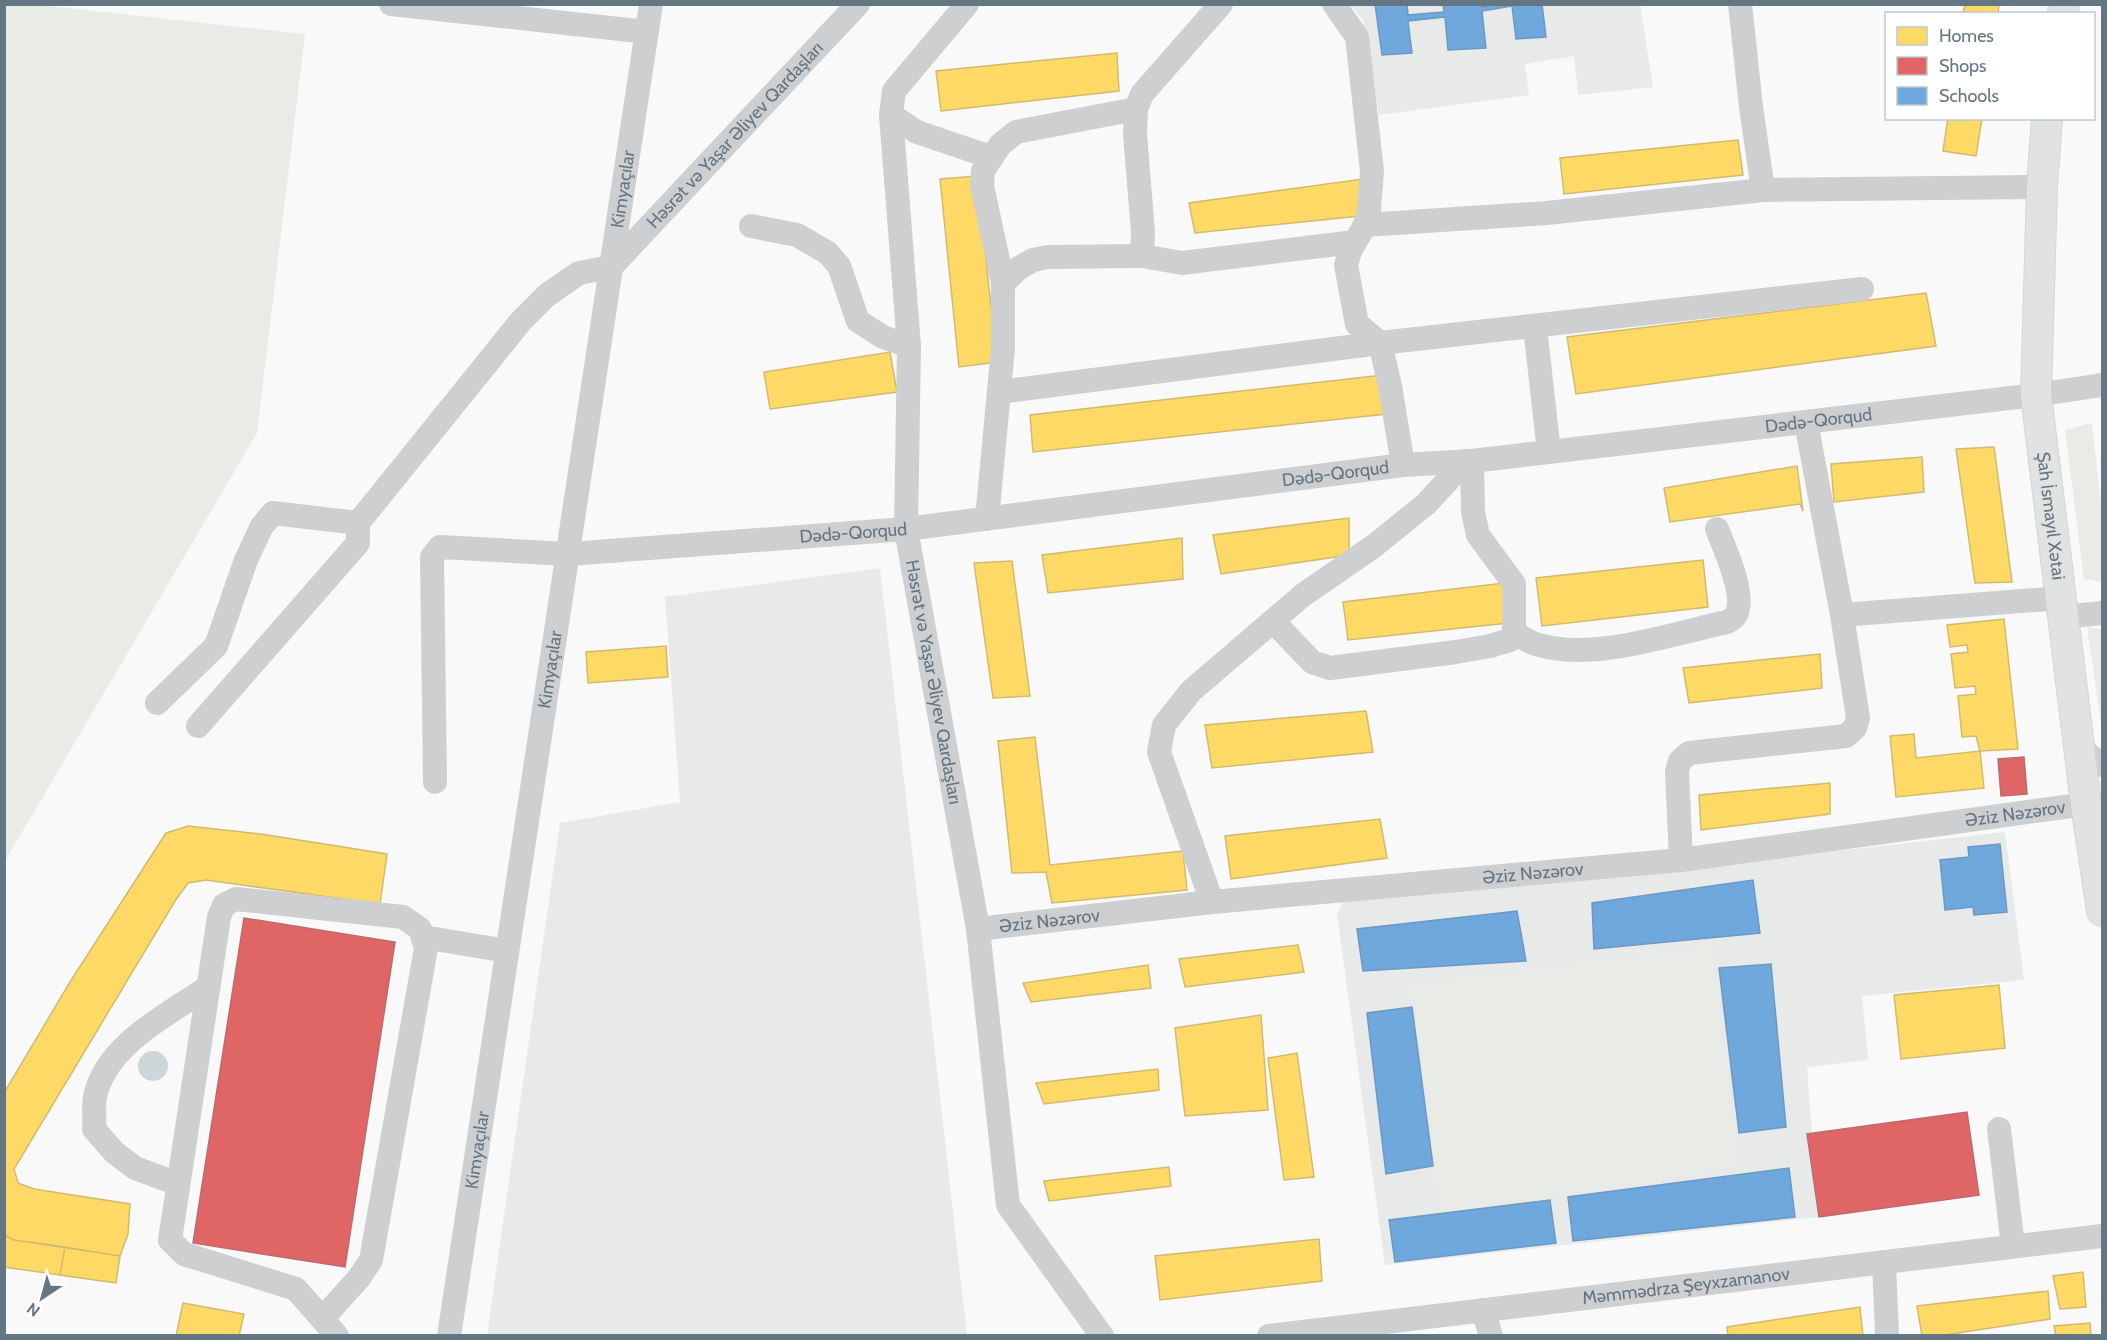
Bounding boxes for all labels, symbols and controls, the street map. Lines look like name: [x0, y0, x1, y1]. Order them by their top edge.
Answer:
legend: [1885, 12, 2095, 120]
text: Homes: [1939, 25, 1994, 47]
street label: Həsrət və Yaşar Əliyev Qardaşları: [642, 37, 828, 233]
text: Shops: [1939, 55, 1987, 77]
text: Schools: [1939, 85, 1999, 107]
street label: Kimyaçılar: [606, 148, 640, 229]
street label: Dədə-Qorqud: [1764, 403, 1873, 438]
street label: Şah İsmayıl Xətai: [2032, 451, 2070, 581]
street label: Dədə-Qorqud: [1281, 456, 1390, 491]
street label: Dədə-Qorqud: [799, 518, 908, 548]
street label: Həsrət və Yaşar Əliyev Qardaşları: [901, 558, 966, 806]
street label: Kimyaçılar: [533, 629, 567, 710]
street label: Əziz Nəzərov: [1964, 796, 2067, 832]
street label: Əziz Nəzərov: [1482, 858, 1585, 889]
street label: Əziz Nəzərov: [998, 904, 1101, 937]
street label: Kimyaçılar: [460, 1110, 494, 1190]
street label: Məmmədrza Şeyxzamanov: [1581, 1263, 1791, 1309]
north arrow: [12, 1268, 72, 1328]
text: N: [23, 1299, 44, 1321]

